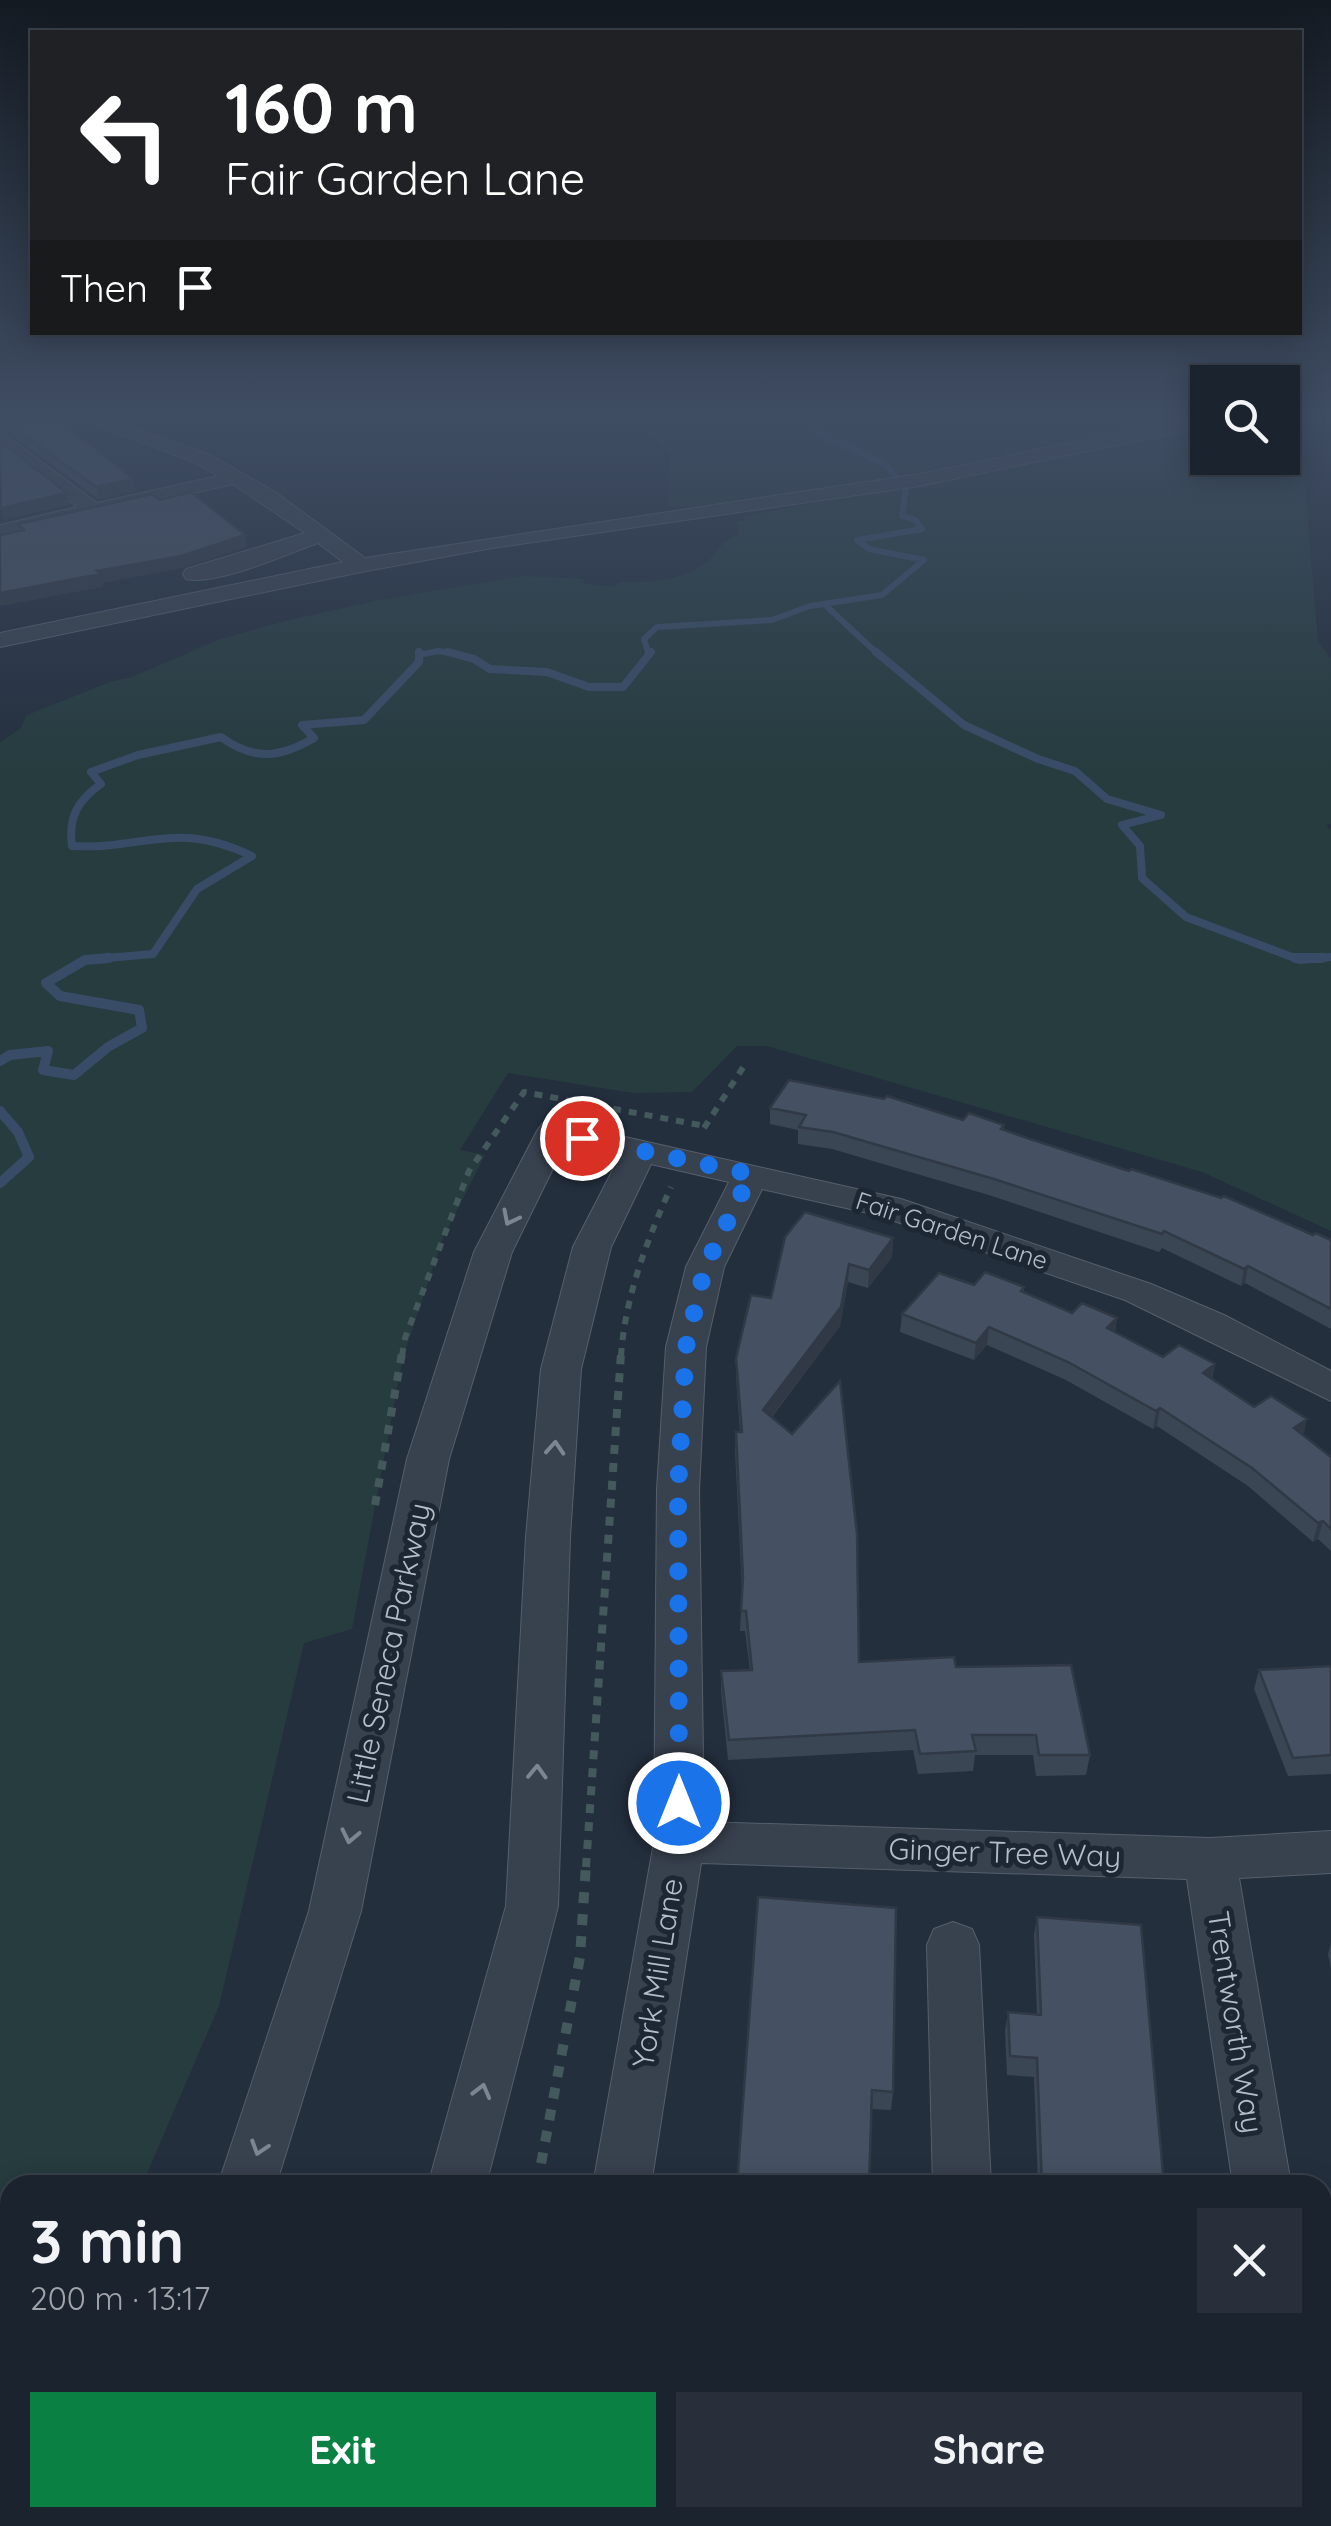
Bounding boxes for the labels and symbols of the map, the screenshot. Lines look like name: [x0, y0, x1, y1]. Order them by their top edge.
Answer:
pin: [540, 1096, 625, 1181]
street label: Fair Garden Lane: [852, 1184, 1052, 1276]
one-way arrow: [502, 1208, 522, 1226]
one-way arrow: [543, 1439, 565, 1455]
street label: Little Seneca Parkway: [338, 1499, 438, 1807]
position arrow: [627, 1751, 731, 1855]
one-way arrow: [527, 1764, 548, 1780]
one-way arrow: [341, 1828, 362, 1845]
street label: Ginger Tree Way: [888, 1829, 1122, 1875]
street label: York Mill Lane: [623, 1876, 691, 2070]
street label: Trentworth Way: [1200, 1908, 1272, 2136]
one-way arrow: [471, 2083, 492, 2100]
one-way arrow: [250, 2139, 270, 2156]

